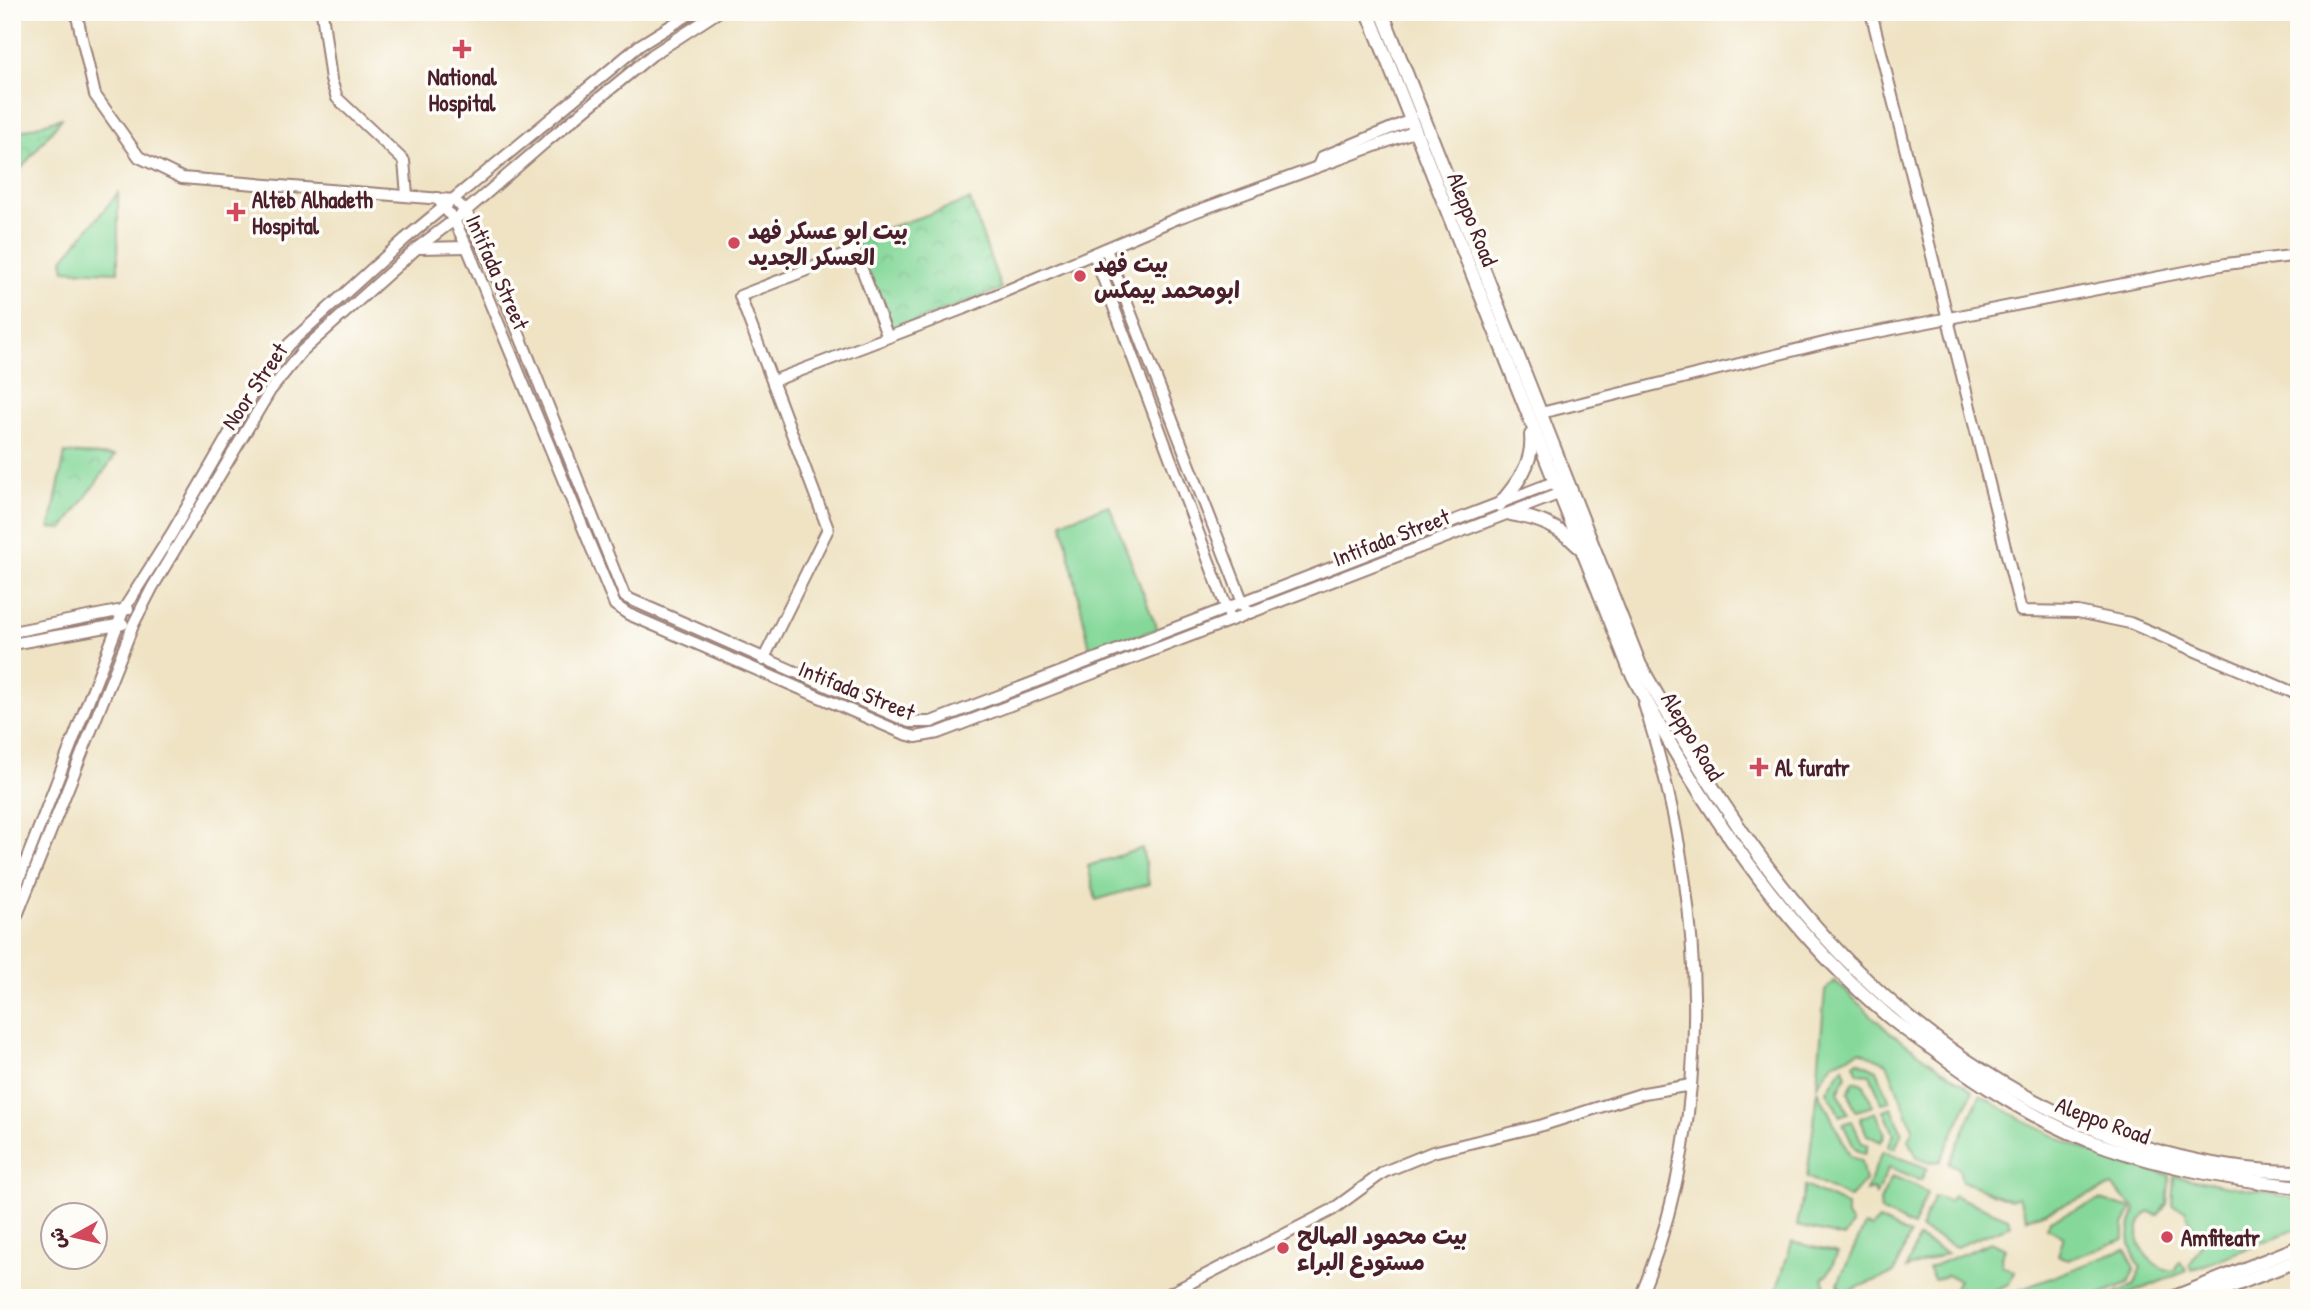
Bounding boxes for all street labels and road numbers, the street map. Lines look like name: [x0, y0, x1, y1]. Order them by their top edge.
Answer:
street label: Aleppo Road: [1440, 168, 1506, 270]
street label: Intifada Street: [459, 210, 538, 335]
street label: Noor Street: [214, 336, 295, 435]
street label: Intifada Street: [1328, 500, 1455, 574]
street label: Intifada Street: [794, 653, 921, 728]
street label: Aleppo Road: [1654, 686, 1732, 786]
street label: Aleppo Road: [2051, 1089, 2155, 1151]

